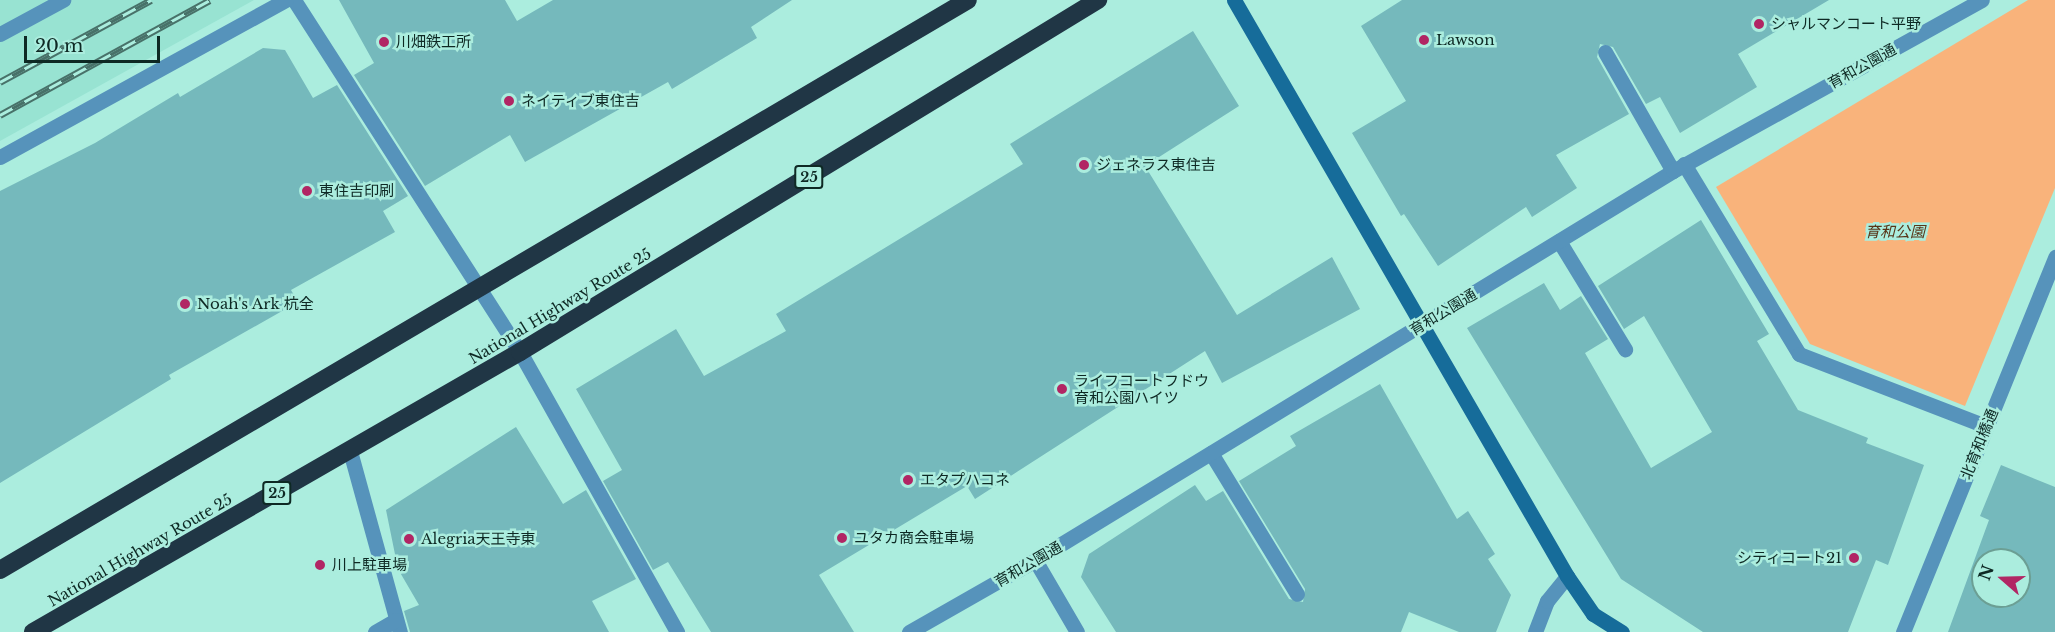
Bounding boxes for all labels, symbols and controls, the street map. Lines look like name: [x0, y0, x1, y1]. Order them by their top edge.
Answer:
place label: シャルマンコート平野: [1771, 15, 1921, 33]
marker: シャルマンコート平野: [1752, 17, 1766, 31]
scale bar: [27, 24, 164, 62]
place label: Lawson: [1436, 31, 1495, 49]
place label: 川畑鉄工所: [396, 33, 471, 51]
marker: Lawson: [1417, 33, 1431, 47]
text: 20 m: [35, 35, 83, 57]
marker: 川畑鉄工所: [377, 35, 391, 49]
street label: 育和公園通: [1825, 40, 1899, 92]
place label: ネイティブ東住吉: [521, 92, 641, 110]
marker: ネイティブ東住吉: [502, 94, 516, 108]
place label: ジェネラス東住吉: [1096, 156, 1216, 174]
marker: ジェネラス東住吉: [1077, 158, 1091, 172]
road number: 25: [794, 166, 824, 188]
place label: 東住吉印刷: [319, 182, 394, 200]
marker: 東住吉印刷: [300, 184, 314, 198]
park label: 育和公園: [1865, 223, 1925, 241]
street label: National Highway Route 25: [465, 244, 655, 368]
street label: 育和公園通: [1406, 285, 1480, 339]
place label: Noah's Ark 杭全: [197, 295, 315, 313]
marker: Noah's Ark 杭全: [178, 297, 192, 311]
place label: ライフコートフドウ 育和公園ハイツ: [1074, 371, 1209, 406]
marker: ライフコートフドウ 育和公園ハイツ: [1055, 382, 1069, 396]
street label: 北育和橋通: [1957, 406, 2001, 482]
place label: エタプハコネ: [920, 471, 1010, 489]
marker: エタプハコネ: [901, 473, 915, 487]
road number: 25: [262, 482, 292, 504]
street label: National Highway Route 25: [45, 490, 235, 610]
place label: ユタカ商会駐車場: [854, 529, 974, 547]
place label: Alegria天王寺東: [421, 530, 536, 548]
marker: ユタカ商会駐車場: [835, 531, 849, 545]
marker: Alegria天王寺東: [402, 532, 416, 546]
street label: 育和公園通: [991, 537, 1065, 591]
north arrow: [1971, 548, 2031, 608]
place label: シティコート21: [1736, 549, 1842, 567]
marker: シティコート21: [1847, 551, 1861, 565]
place label: 川上駐車場: [332, 556, 407, 574]
marker: 川上駐車場: [313, 558, 327, 572]
text: N: [1974, 562, 1998, 583]

